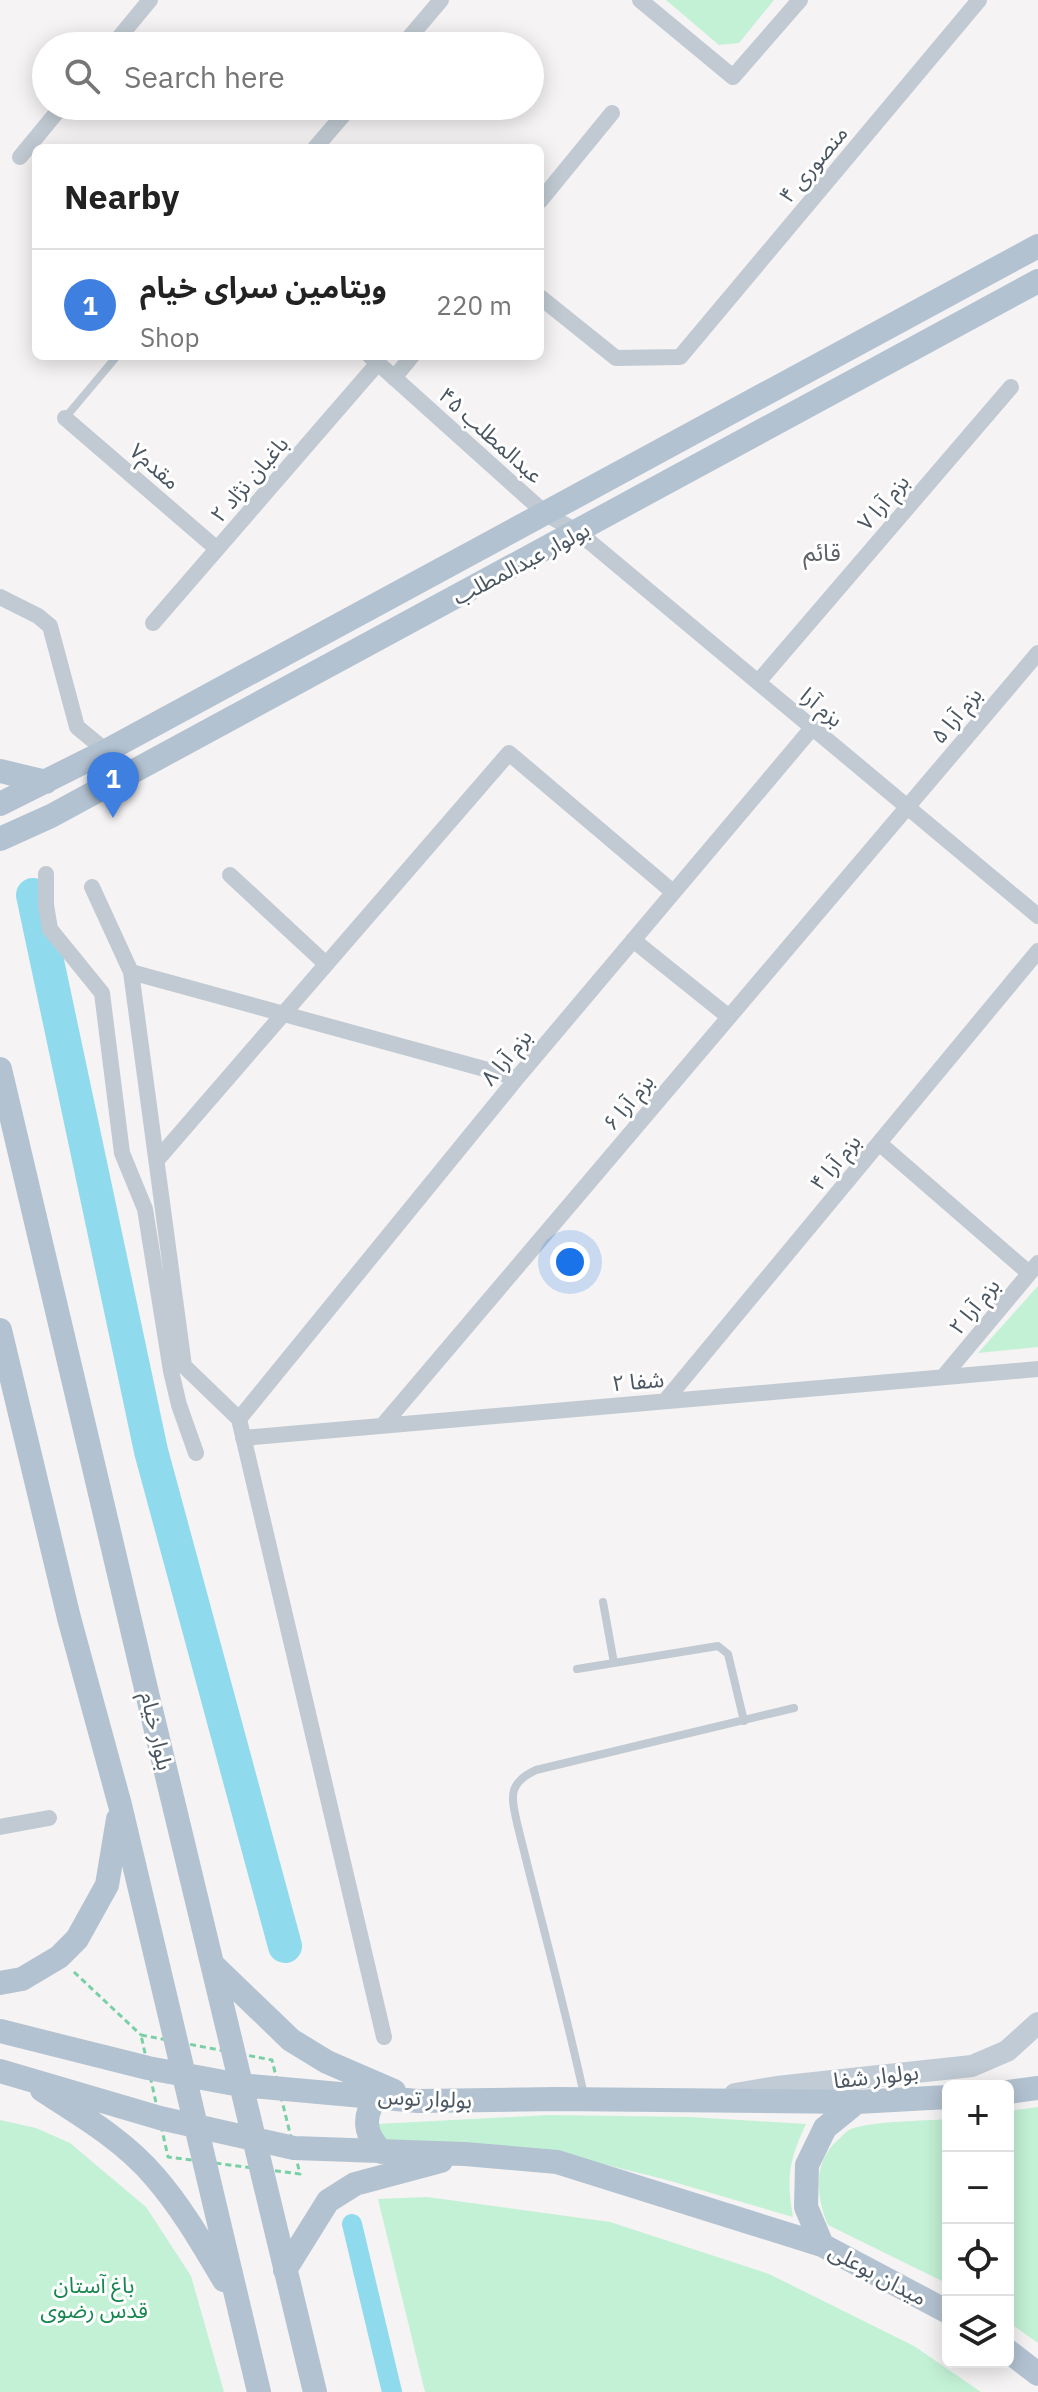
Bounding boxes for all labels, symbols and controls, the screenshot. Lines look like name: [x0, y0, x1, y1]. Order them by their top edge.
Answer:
search box: [32, 32, 544, 120]
icon: search: [60, 54, 104, 98]
text: Search here: [124, 57, 285, 96]
street label: منصوری ۴: [772, 119, 854, 209]
text: Nearby: [64, 174, 179, 218]
text: ویتامین سرای خیام: [140, 267, 387, 306]
text: 1: [82, 288, 98, 322]
text: 220 m: [436, 288, 512, 322]
text: Shop: [140, 320, 200, 354]
street label: عبدالمطلب ۴۵: [433, 380, 550, 489]
street label: باغبان نژاد ۲: [203, 429, 294, 528]
street label: مقدم۷: [122, 436, 186, 498]
street label: بزم آرا ۷: [850, 468, 917, 538]
street label: بولوار عبدالمطلب: [447, 514, 594, 611]
district label: قائم: [803, 536, 841, 570]
street label: بزم آرا: [793, 680, 850, 735]
street label: بزم آرا ۵: [924, 680, 990, 751]
pin: 1: [87, 752, 139, 818]
street label: بزم آرا ۸: [474, 1022, 540, 1093]
street label: بزم آرا ۶: [596, 1067, 662, 1138]
street label: بزم آرا ۴: [803, 1127, 869, 1198]
your location: [550, 1242, 590, 1282]
street label: بزم آرا ۲: [942, 1271, 1008, 1342]
street label: شفا ۲: [611, 1364, 665, 1397]
street label: بلوار خیام: [131, 1689, 181, 1774]
street label: بولوار شفا: [832, 2057, 920, 2094]
map controls: [942, 2080, 1014, 2368]
button: +: [942, 2080, 1014, 2152]
street label: بولوار توس: [377, 2081, 473, 2114]
button: −: [942, 2152, 1014, 2224]
button: locate: [942, 2224, 1014, 2296]
street label: میدان بوعلی: [824, 2236, 932, 2312]
park label: باغ آستان قدس رضوی: [40, 2270, 148, 2324]
button: layers: [942, 2296, 1014, 2368]

